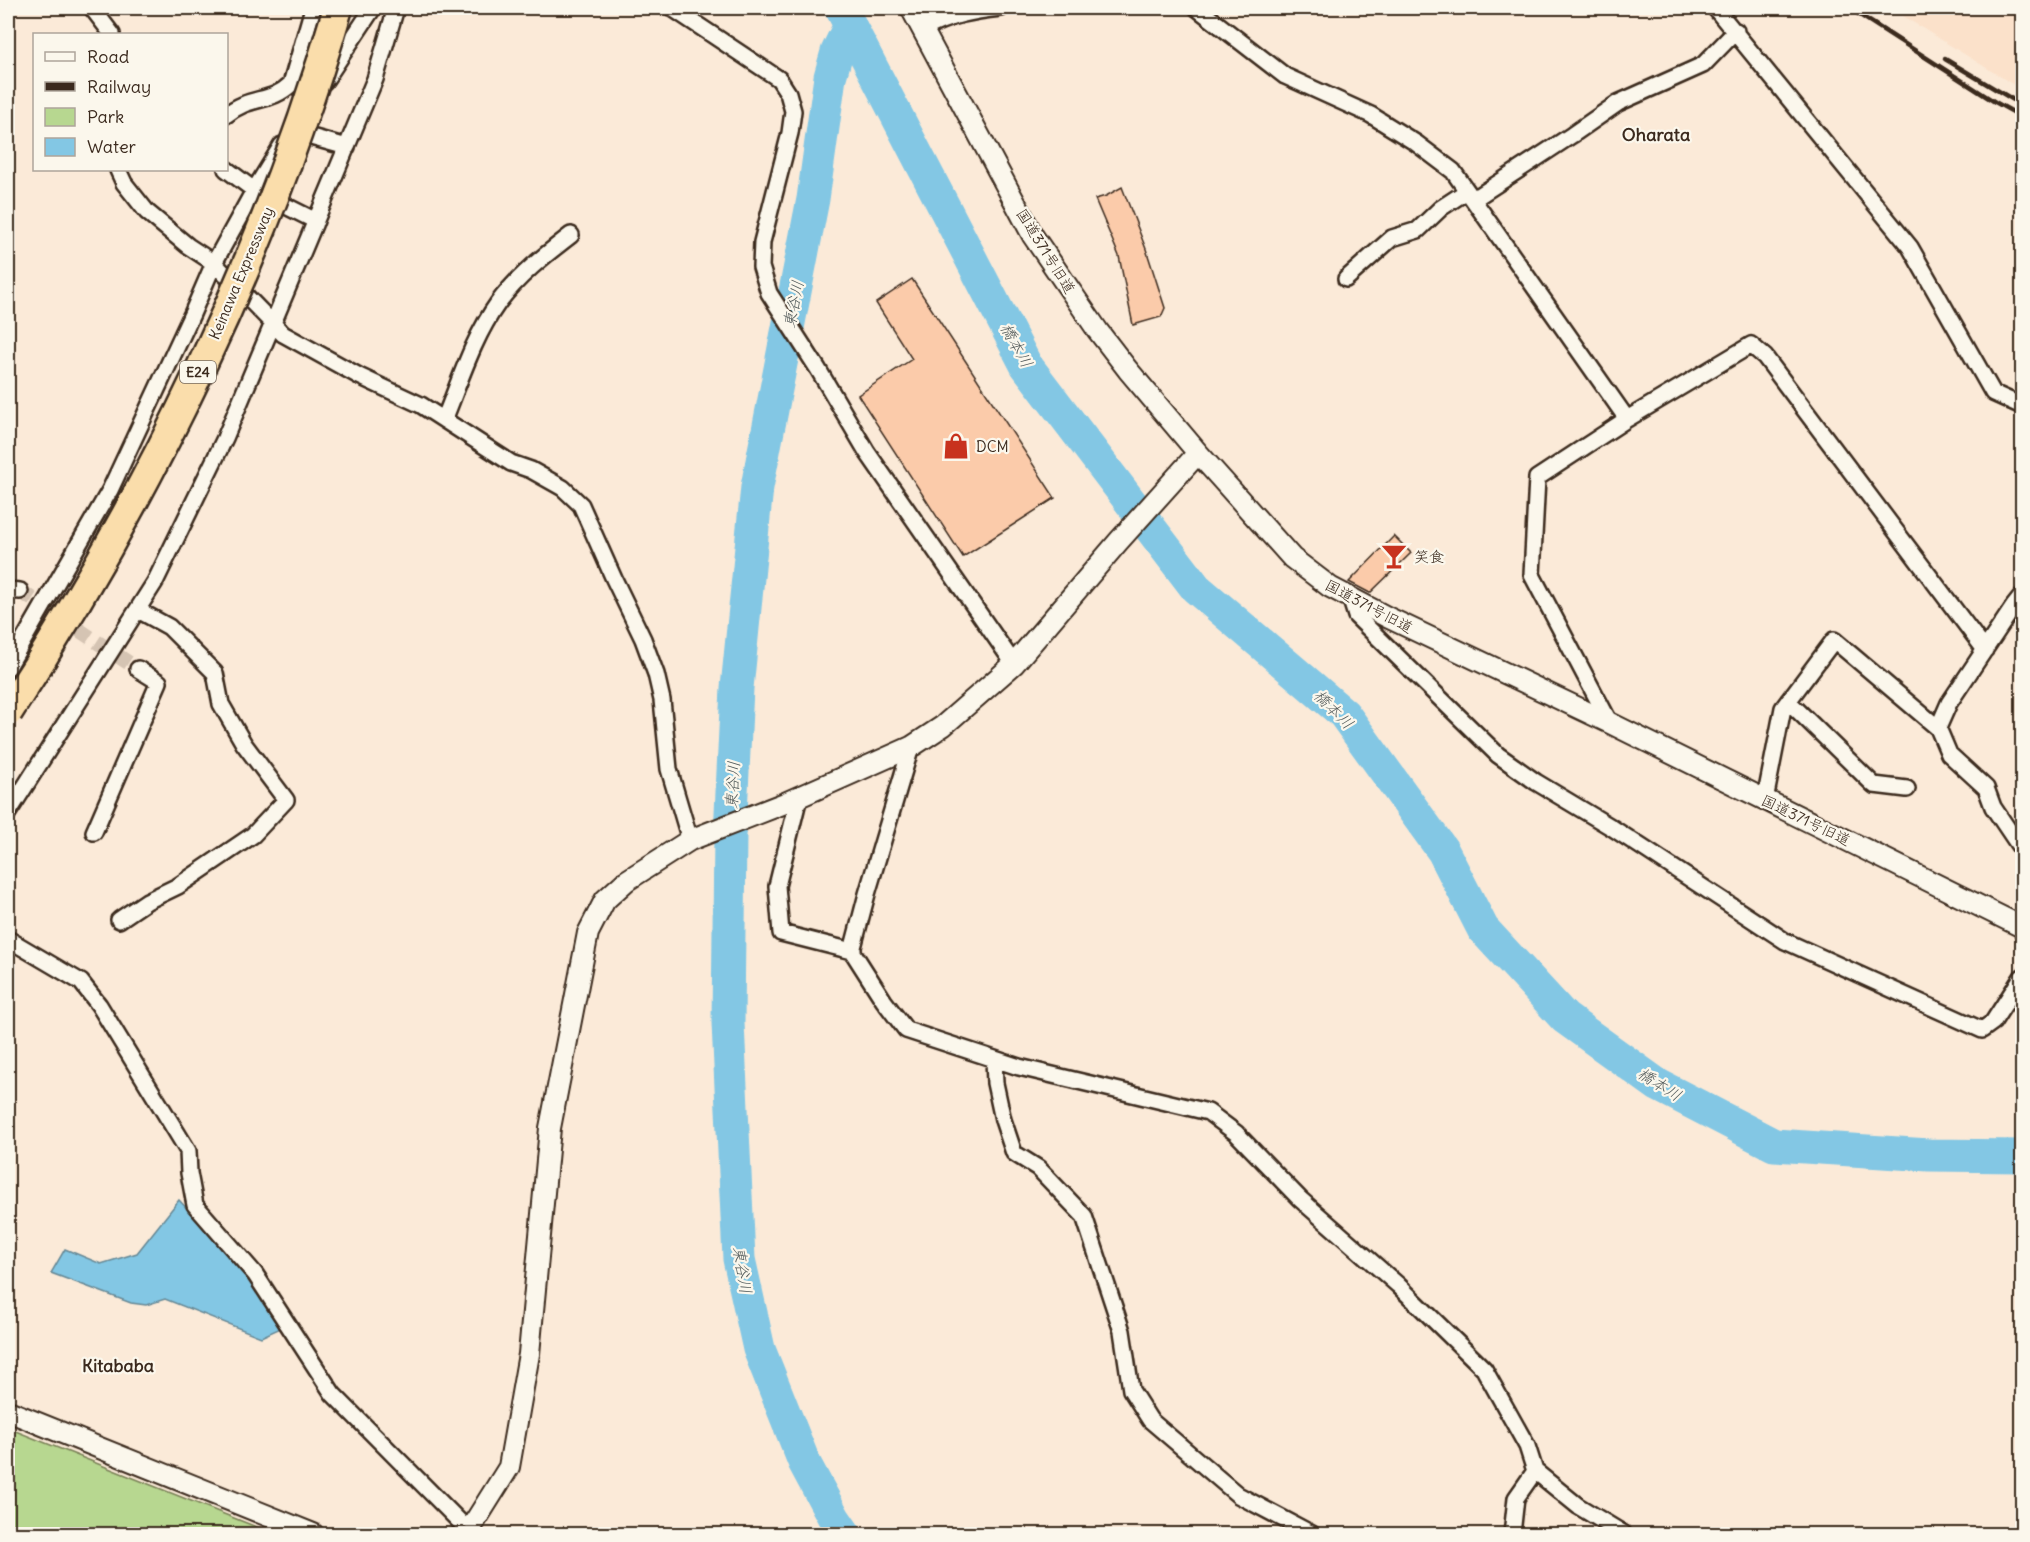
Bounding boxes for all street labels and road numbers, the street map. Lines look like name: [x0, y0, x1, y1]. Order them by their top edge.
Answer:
street label: Keinawa Expressway: [204, 204, 278, 342]
street label: 国道371号旧道: [1012, 205, 1080, 297]
road number: E24: [180, 361, 216, 383]
street label: 国道371号旧道: [1322, 575, 1416, 637]
street label: 国道371号旧道: [1758, 790, 1854, 850]

